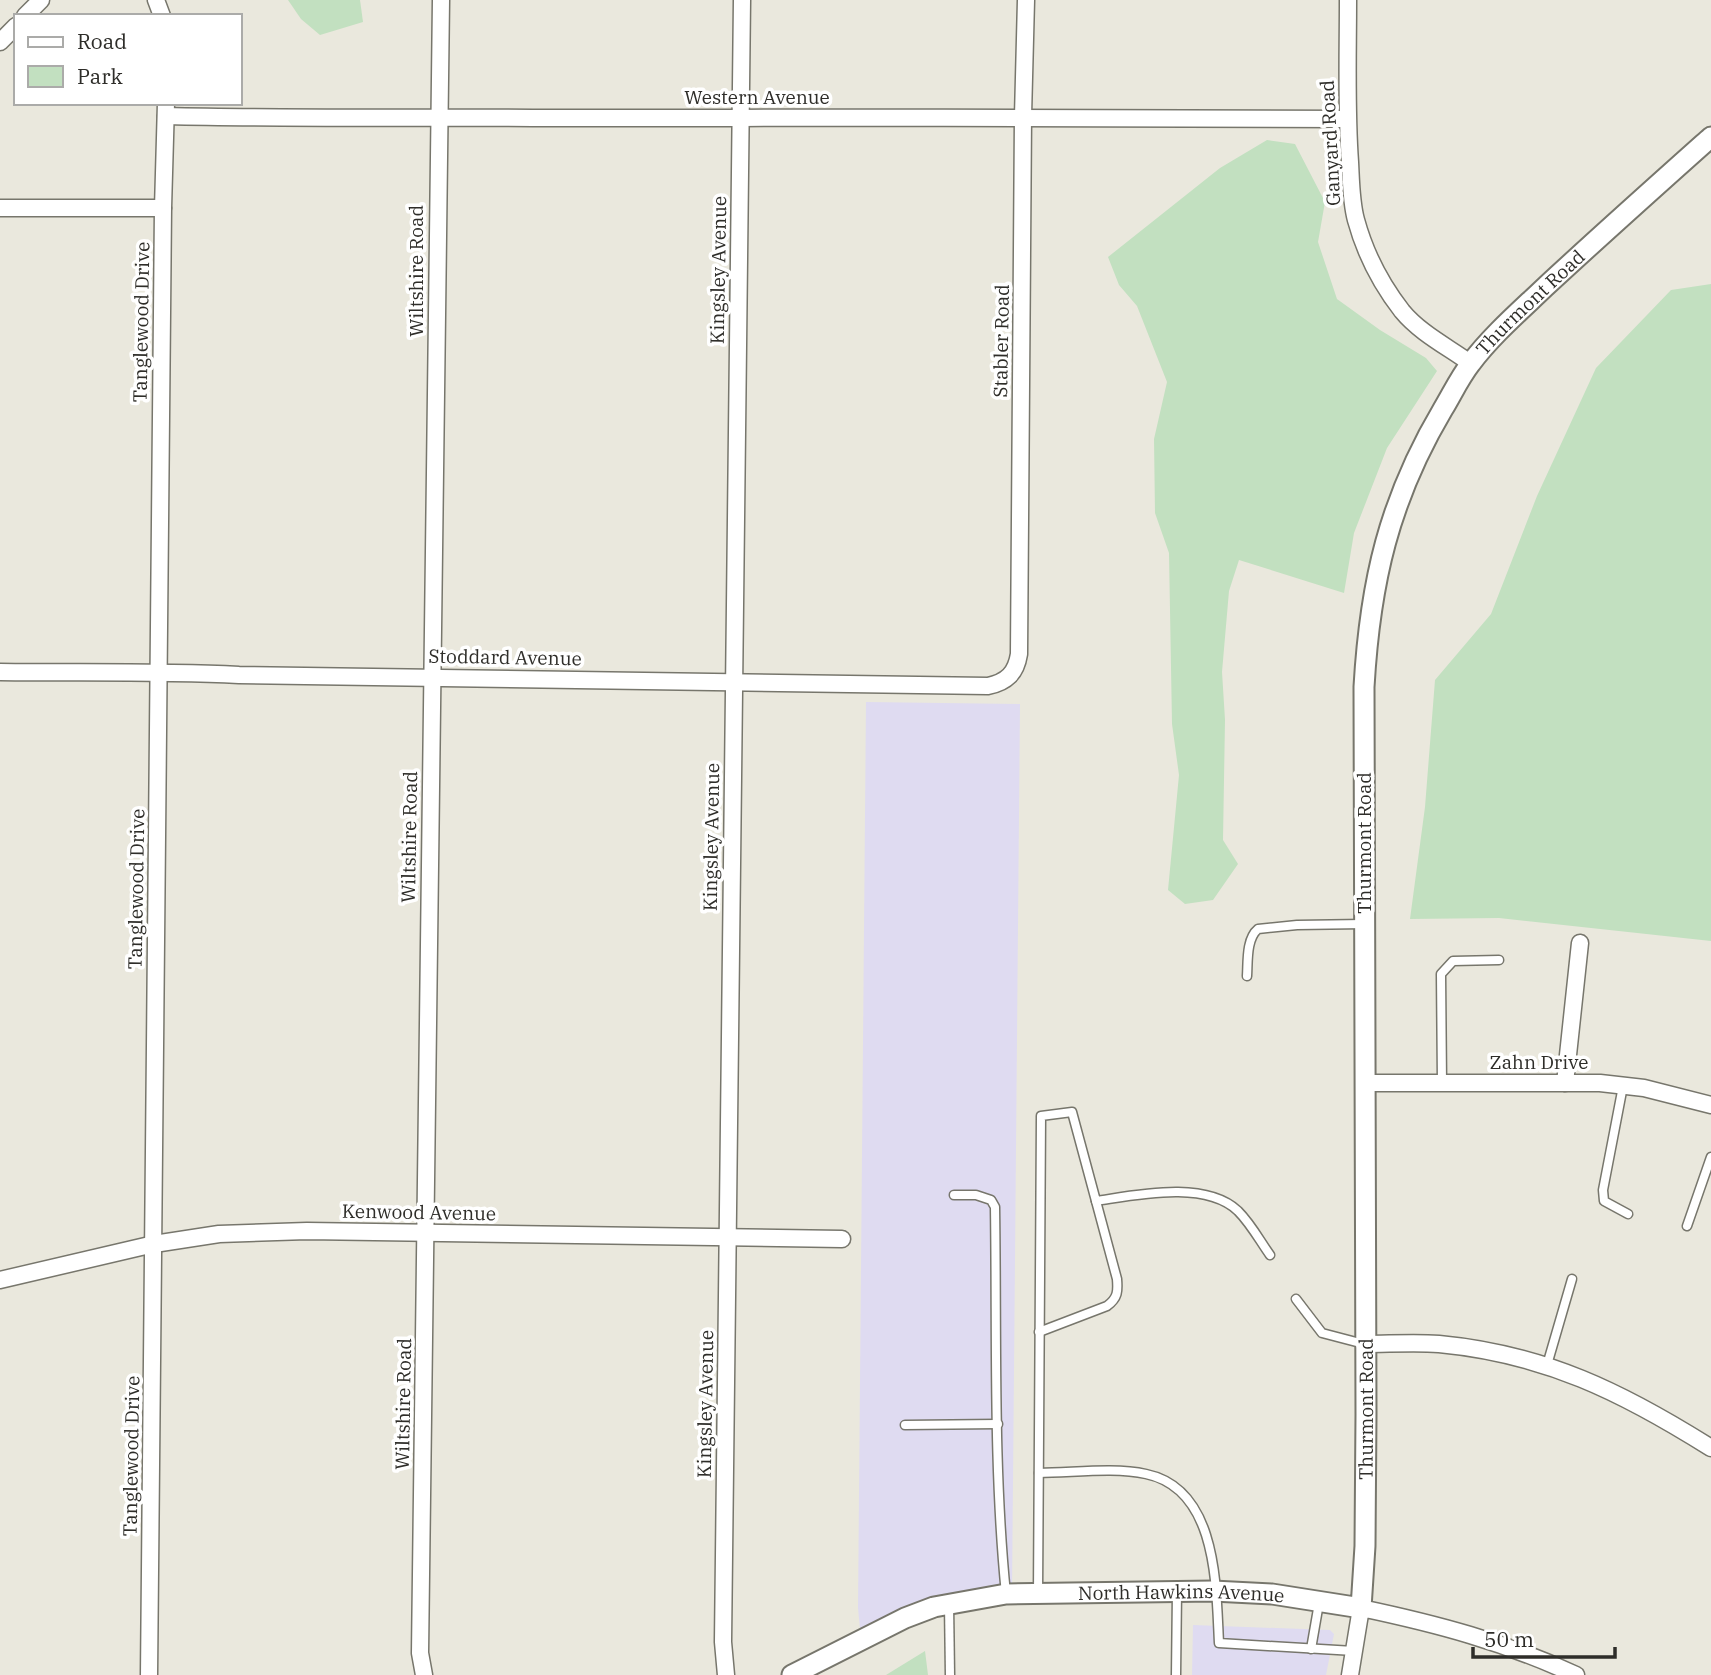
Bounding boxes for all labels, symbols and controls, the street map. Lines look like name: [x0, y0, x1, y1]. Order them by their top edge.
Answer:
legend: [14, 14, 242, 105]
text: Road: [77, 27, 127, 55]
text: Park: [77, 62, 124, 90]
street label: Ganyard Road: [1315, 79, 1345, 207]
street label: Western Avenue: [684, 85, 830, 109]
street label: Kingsley Avenue: [705, 196, 731, 344]
street label: Wiltshire Road: [404, 205, 428, 337]
street label: Tanglewood Drive: [128, 241, 154, 403]
street label: Thurmont Road: [1471, 244, 1590, 360]
street label: Stabler Road: [988, 284, 1014, 398]
street label: Stoddard Avenue: [428, 644, 582, 670]
street label: Kingsley Avenue: [698, 763, 724, 911]
street label: Wiltshire Road: [396, 771, 422, 903]
street label: Thurmont Road: [1352, 772, 1376, 914]
street label: Tanglewood Drive: [123, 808, 149, 970]
street label: Zahn Drive: [1490, 1050, 1588, 1074]
street label: Kenwood Avenue: [342, 1199, 496, 1225]
street label: Kingsley Avenue: [692, 1330, 718, 1478]
street label: Wiltshire Road: [390, 1338, 416, 1470]
street label: Thurmont Road: [1354, 1338, 1378, 1480]
street label: Tanglewood Drive: [118, 1375, 144, 1537]
street label: North Hawkins Avenue: [1078, 1579, 1286, 1608]
scale bar: [1473, 1616, 1615, 1660]
text: 50 m: [1484, 1625, 1534, 1653]

